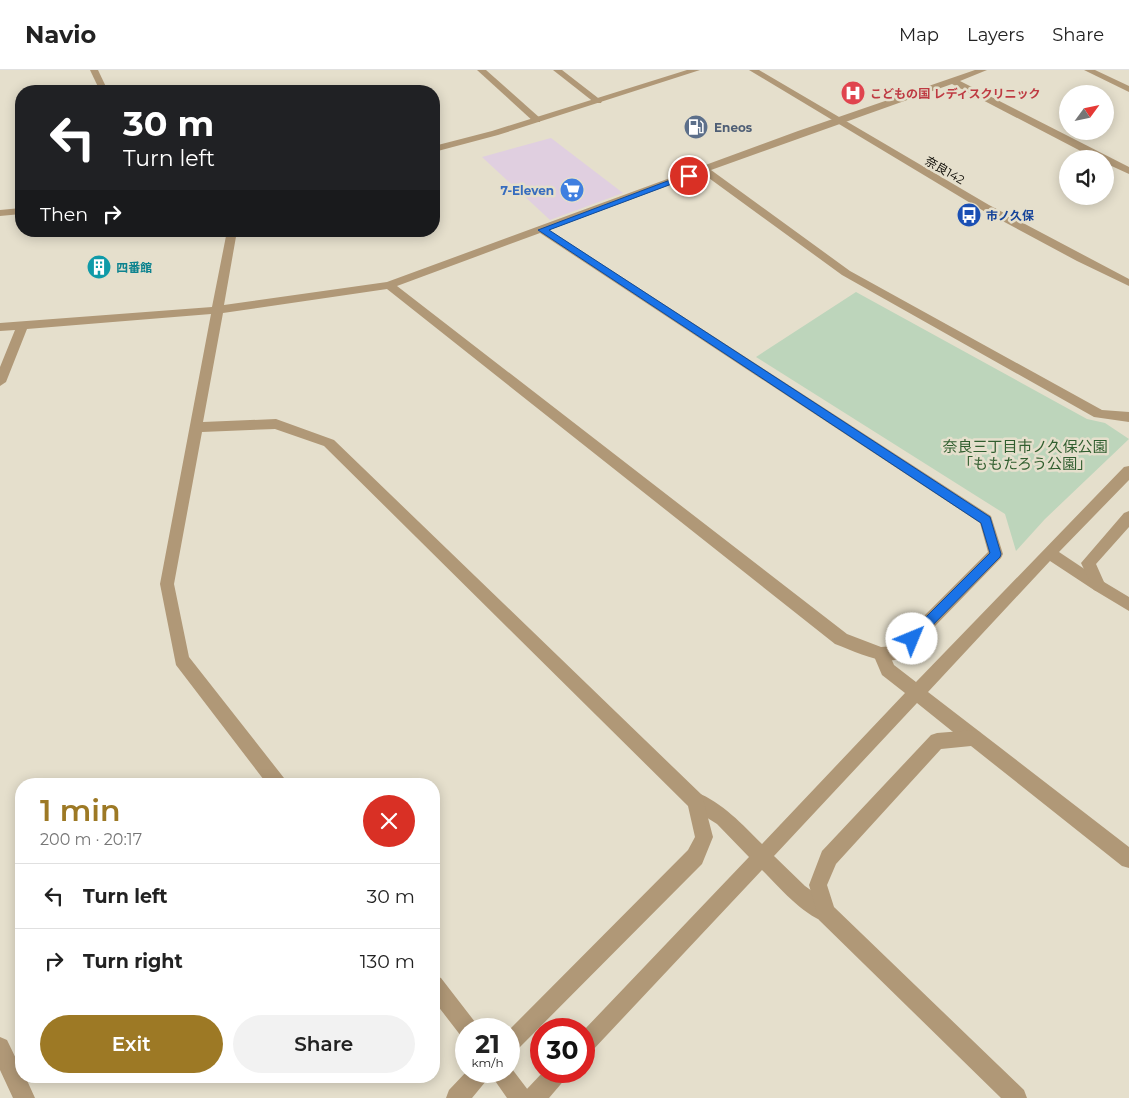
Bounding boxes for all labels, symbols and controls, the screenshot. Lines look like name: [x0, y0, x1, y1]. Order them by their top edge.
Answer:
text: Navio: [25, 20, 96, 49]
text: Map: [899, 24, 939, 46]
text: Layers: [967, 24, 1024, 46]
text: Share: [1052, 24, 1104, 46]
hospital icon: こどもの国 レディスクリニック: [840, 80, 866, 106]
north arrow: [1059, 85, 1114, 140]
map controls: [1059, 85, 1114, 205]
place label: こどもの国 レディスクリニック: [870, 86, 1041, 101]
text: 30 m: [123, 102, 214, 145]
icon: left: [40, 105, 105, 170]
fuel station icon: Eneos: [683, 114, 709, 140]
place label: Eneos: [714, 120, 753, 135]
text: Turn left: [123, 145, 215, 172]
button: sound: [1059, 150, 1114, 205]
street label: 奈良142: [923, 153, 968, 187]
pin: [668, 155, 710, 197]
icon: arrive: [675, 162, 703, 190]
supermarket icon: 7-Eleven: [559, 177, 585, 203]
place label: 7-Eleven: [501, 183, 554, 198]
icon: right: [98, 200, 126, 228]
bus stop icon: 市ノ久保: [956, 202, 982, 228]
text: Then: [40, 203, 88, 226]
place label: 市ノ久保: [986, 208, 1034, 223]
building icon: 四番館: [86, 254, 112, 280]
place label: 四番館: [116, 260, 152, 275]
park label: 奈良三丁目市ノ久保公園 「ももたろう公園」: [942, 437, 1108, 473]
position arrow: [885, 612, 937, 664]
text: 1 min: [40, 792, 121, 829]
button: close: [363, 795, 415, 847]
text: 200 m · 20:17: [40, 830, 142, 849]
icon: left: [40, 882, 68, 910]
text: Turn left: [83, 885, 168, 908]
text: 30 m: [367, 885, 415, 908]
icon: right: [40, 947, 68, 975]
text: Turn right: [83, 950, 183, 973]
text: 130 m: [360, 950, 415, 973]
button: Exit: [40, 1015, 223, 1073]
button: Share: [233, 1015, 415, 1073]
speed limit sign: 30: [530, 1018, 595, 1083]
text: 21: [475, 1029, 500, 1059]
text: km/h: [471, 1055, 504, 1070]

